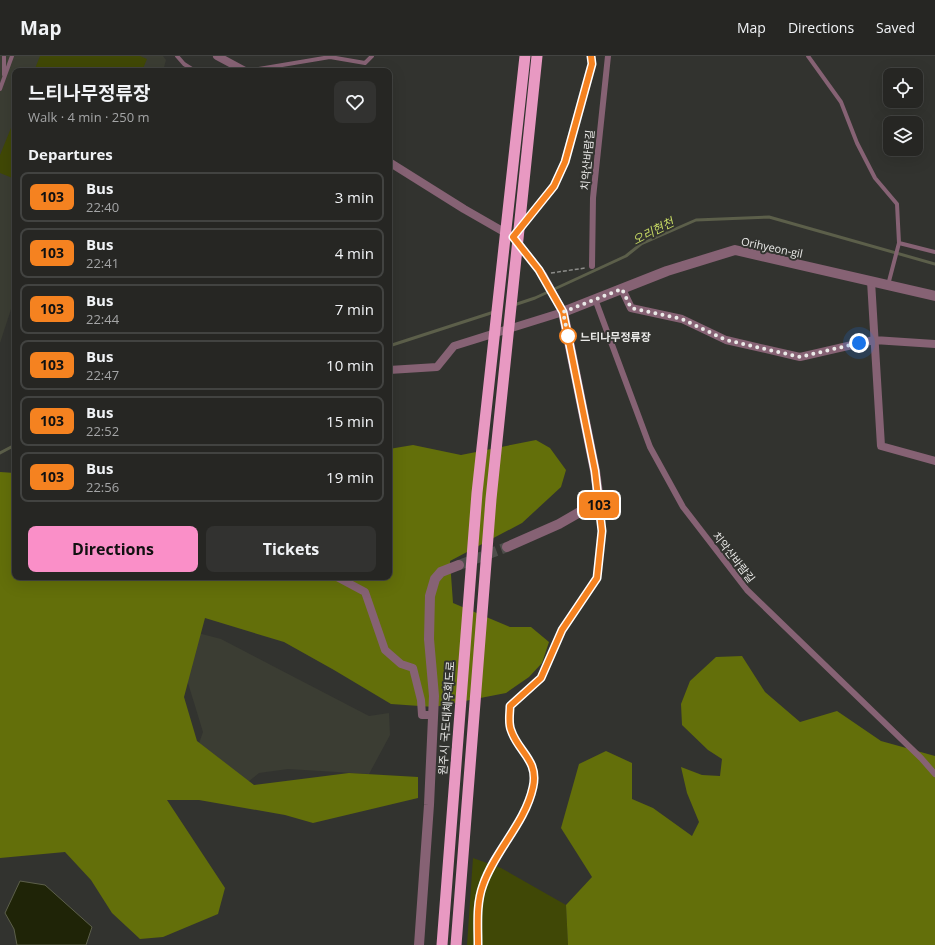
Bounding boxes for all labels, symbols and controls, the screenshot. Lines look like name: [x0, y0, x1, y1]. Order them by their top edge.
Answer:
text: Map: [20, 15, 61, 41]
text: Map: [737, 18, 766, 37]
text: Directions: [788, 18, 854, 37]
text: Saved: [876, 18, 915, 37]
map controls: [883, 68, 923, 156]
button: locate: [883, 68, 923, 108]
text: 느티나무정류장: [28, 80, 150, 106]
button: heart: [334, 81, 376, 123]
text: Walk · 4 min · 250 m: [28, 108, 150, 126]
button: layers: [883, 116, 923, 156]
street label: 치악산바람길: [577, 129, 597, 191]
text: Departures: [28, 144, 113, 164]
text: Bus: [86, 178, 113, 198]
text: 103: [40, 187, 64, 206]
text: 3 min: [335, 187, 374, 207]
text: 22:40: [86, 198, 119, 216]
water label: 오리현천: [629, 213, 678, 249]
street label: Orihyeon-gil: [740, 233, 804, 261]
text: Bus: [86, 234, 113, 254]
text: 103: [40, 243, 64, 262]
text: 4 min: [335, 243, 374, 263]
text: 22:41: [86, 254, 119, 272]
text: Bus: [86, 290, 113, 310]
text: 103: [40, 299, 64, 318]
text: 7 min: [335, 299, 374, 319]
text: 22:44: [86, 310, 119, 328]
marker: 느티나무정류장: [559, 327, 577, 345]
place label: 느티나무정류장: [580, 329, 651, 344]
your location: [849, 333, 869, 353]
text: Bus: [86, 346, 113, 366]
text: 103: [40, 355, 64, 374]
text: 10 min: [326, 355, 374, 375]
text: 22:47: [86, 366, 119, 384]
text: Bus: [86, 402, 113, 422]
text: 103: [40, 411, 64, 430]
text: 15 min: [326, 411, 374, 431]
text: 22:52: [86, 422, 119, 440]
text: Bus: [86, 458, 113, 478]
text: 103: [40, 467, 64, 486]
text: 19 min: [326, 467, 374, 487]
text: 22:56: [86, 478, 119, 496]
line badge: 103: [576, 492, 622, 518]
text: 103: [587, 495, 611, 514]
button: Directions: [28, 526, 198, 572]
button: Tickets: [206, 526, 376, 572]
street label: 치악산바람길: [709, 528, 759, 586]
street label: 원주시 국도대체우회도로: [435, 661, 457, 775]

